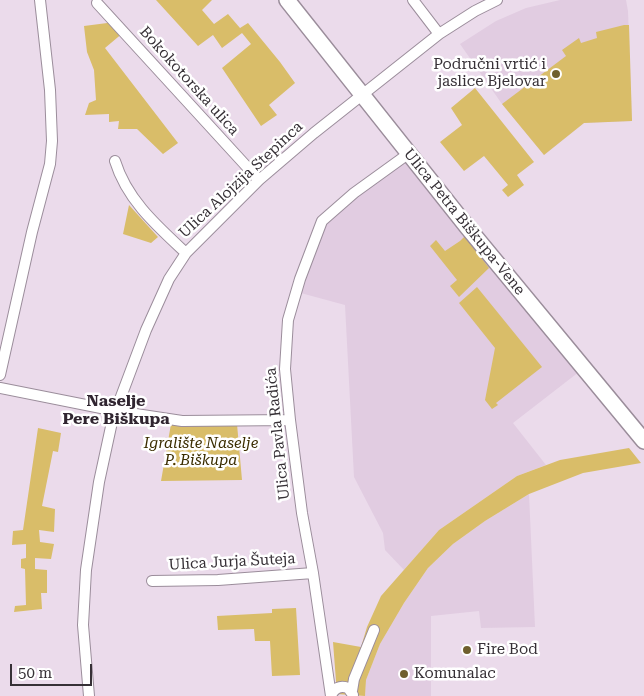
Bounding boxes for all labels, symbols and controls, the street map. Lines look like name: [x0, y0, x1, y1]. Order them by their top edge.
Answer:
street label: Bokokotorska ulica: [135, 23, 243, 139]
place label: Područni vrtić i jaslice Bjelovar: [433, 56, 546, 91]
marker: Područni vrtić i jaslice Bjelovar: [550, 68, 562, 80]
street label: Ulica Alojzija Stepinca: [175, 118, 307, 242]
street label: Ulica Petra Biškupa-Vene: [399, 145, 529, 299]
street label: Ulica Pavla Radića: [262, 367, 294, 501]
district label: Naselje Pere Biškupa: [62, 391, 170, 429]
park label: Igralište Naselje P. Biškupa: [144, 435, 258, 470]
street label: Ulica Jurja Šuteja: [168, 550, 296, 574]
place label: Fire Bod: [477, 641, 538, 659]
marker: Fire Bod: [461, 644, 473, 656]
scale bar: [12, 654, 95, 686]
text: 50 m: [18, 664, 52, 682]
place label: Komunalac: [414, 665, 496, 683]
marker: Komunalac: [398, 668, 410, 680]

